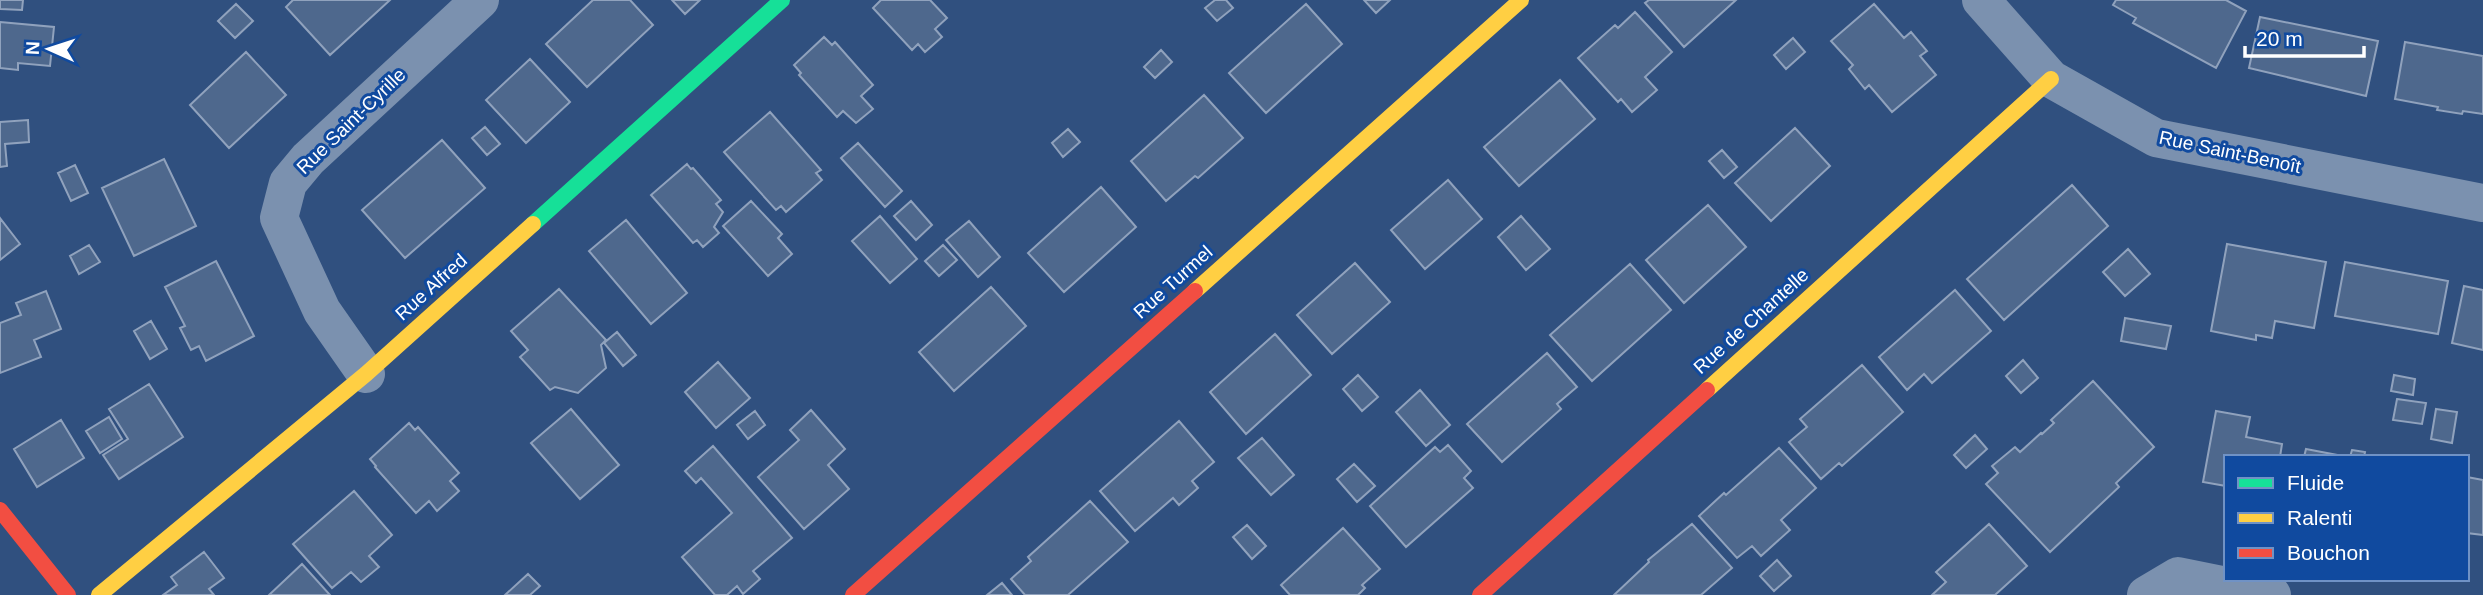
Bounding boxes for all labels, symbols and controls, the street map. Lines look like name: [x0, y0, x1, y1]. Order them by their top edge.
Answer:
north arrow: [14, 14, 84, 84]
scale bar: [2245, 14, 2364, 58]
text: 20 m: [2256, 27, 2303, 50]
text: N: [22, 41, 43, 56]
street label: Rue Saint-Cyrille: [292, 64, 410, 178]
street label: Rue Saint-Benoît: [2157, 127, 2304, 177]
street label: Rue Turmel: [1129, 241, 1217, 323]
street label: Rue Alfred: [391, 250, 471, 324]
street label: Rue de Chantelle: [1689, 264, 1813, 378]
legend: [2224, 455, 2469, 581]
text: Fluide: [2287, 471, 2344, 494]
text: Ralenti: [2287, 506, 2352, 529]
text: Bouchon: [2287, 541, 2370, 564]

